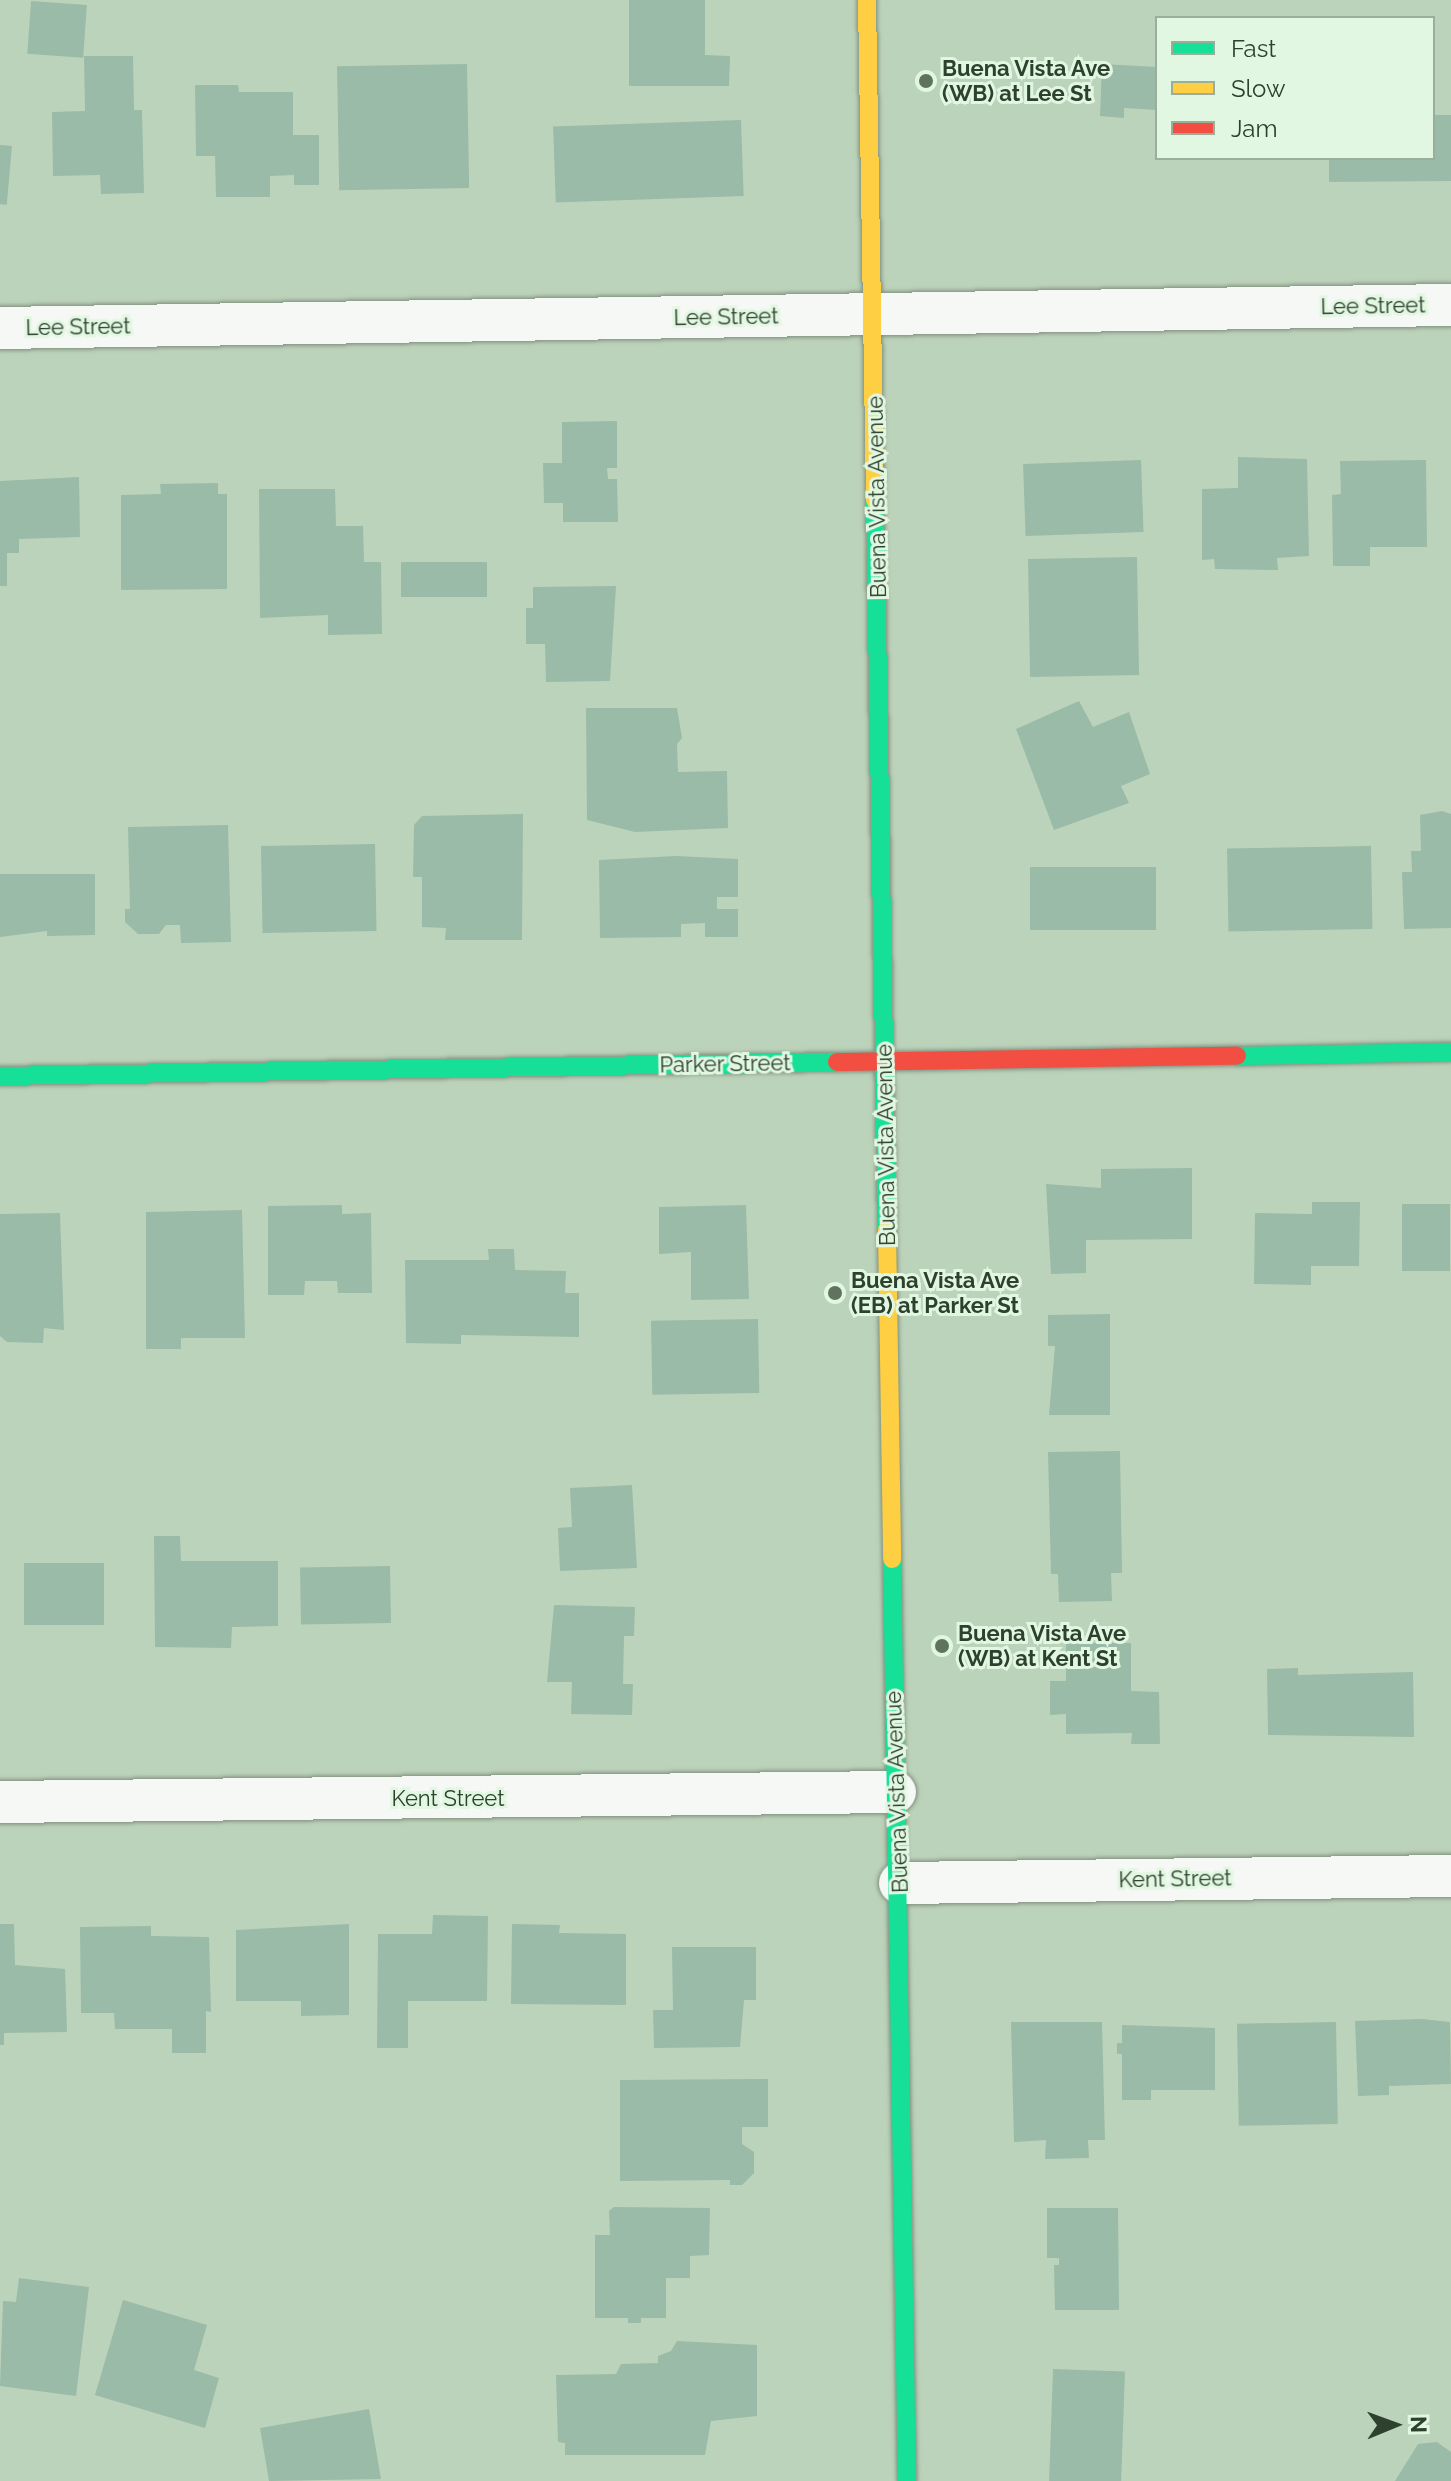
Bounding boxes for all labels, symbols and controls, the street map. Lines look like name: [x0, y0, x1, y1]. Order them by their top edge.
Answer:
legend: [1155, 16, 1435, 160]
text: Fast: [1231, 34, 1276, 63]
place label: Buena Vista Ave (WB) at Lee St: [942, 55, 1111, 106]
marker: Buena Vista Ave (WB) at Lee St: [917, 72, 935, 90]
text: Slow: [1231, 74, 1285, 103]
text: Jam: [1231, 114, 1277, 143]
street label: Lee Street: [1320, 292, 1426, 320]
street label: Lee Street: [673, 303, 779, 331]
street label: Lee Street: [25, 313, 131, 341]
street label: Buena Vista Avenue: [862, 395, 892, 599]
street label: Buena Vista Avenue: [871, 1043, 901, 1247]
street label: Parker Street: [659, 1050, 791, 1078]
place label: Buena Vista Ave (EB) at Parker St: [851, 1267, 1020, 1318]
marker: Buena Vista Ave (EB) at Parker St: [826, 1284, 844, 1302]
place label: Buena Vista Ave (WB) at Kent St: [958, 1620, 1127, 1672]
marker: Buena Vista Ave (WB) at Kent St: [933, 1637, 951, 1655]
street label: Buena Vista Avenue: [880, 1690, 914, 1894]
street label: Kent Street: [391, 1786, 505, 1812]
street label: Kent Street: [1118, 1865, 1232, 1893]
north arrow: [1355, 2385, 1435, 2465]
text: N: [1406, 2416, 1432, 2433]

